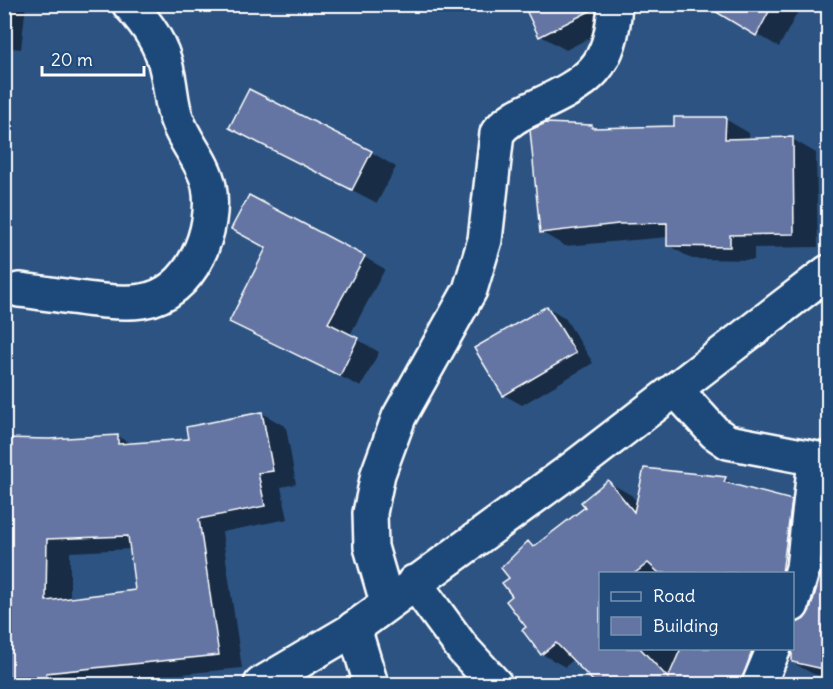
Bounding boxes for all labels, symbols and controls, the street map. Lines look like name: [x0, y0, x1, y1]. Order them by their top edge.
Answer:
scale bar: [42, 39, 144, 77]
text: 20 m: [51, 48, 93, 71]
legend: [599, 572, 794, 650]
text: Road: [653, 584, 696, 607]
text: Building: [653, 614, 718, 637]

